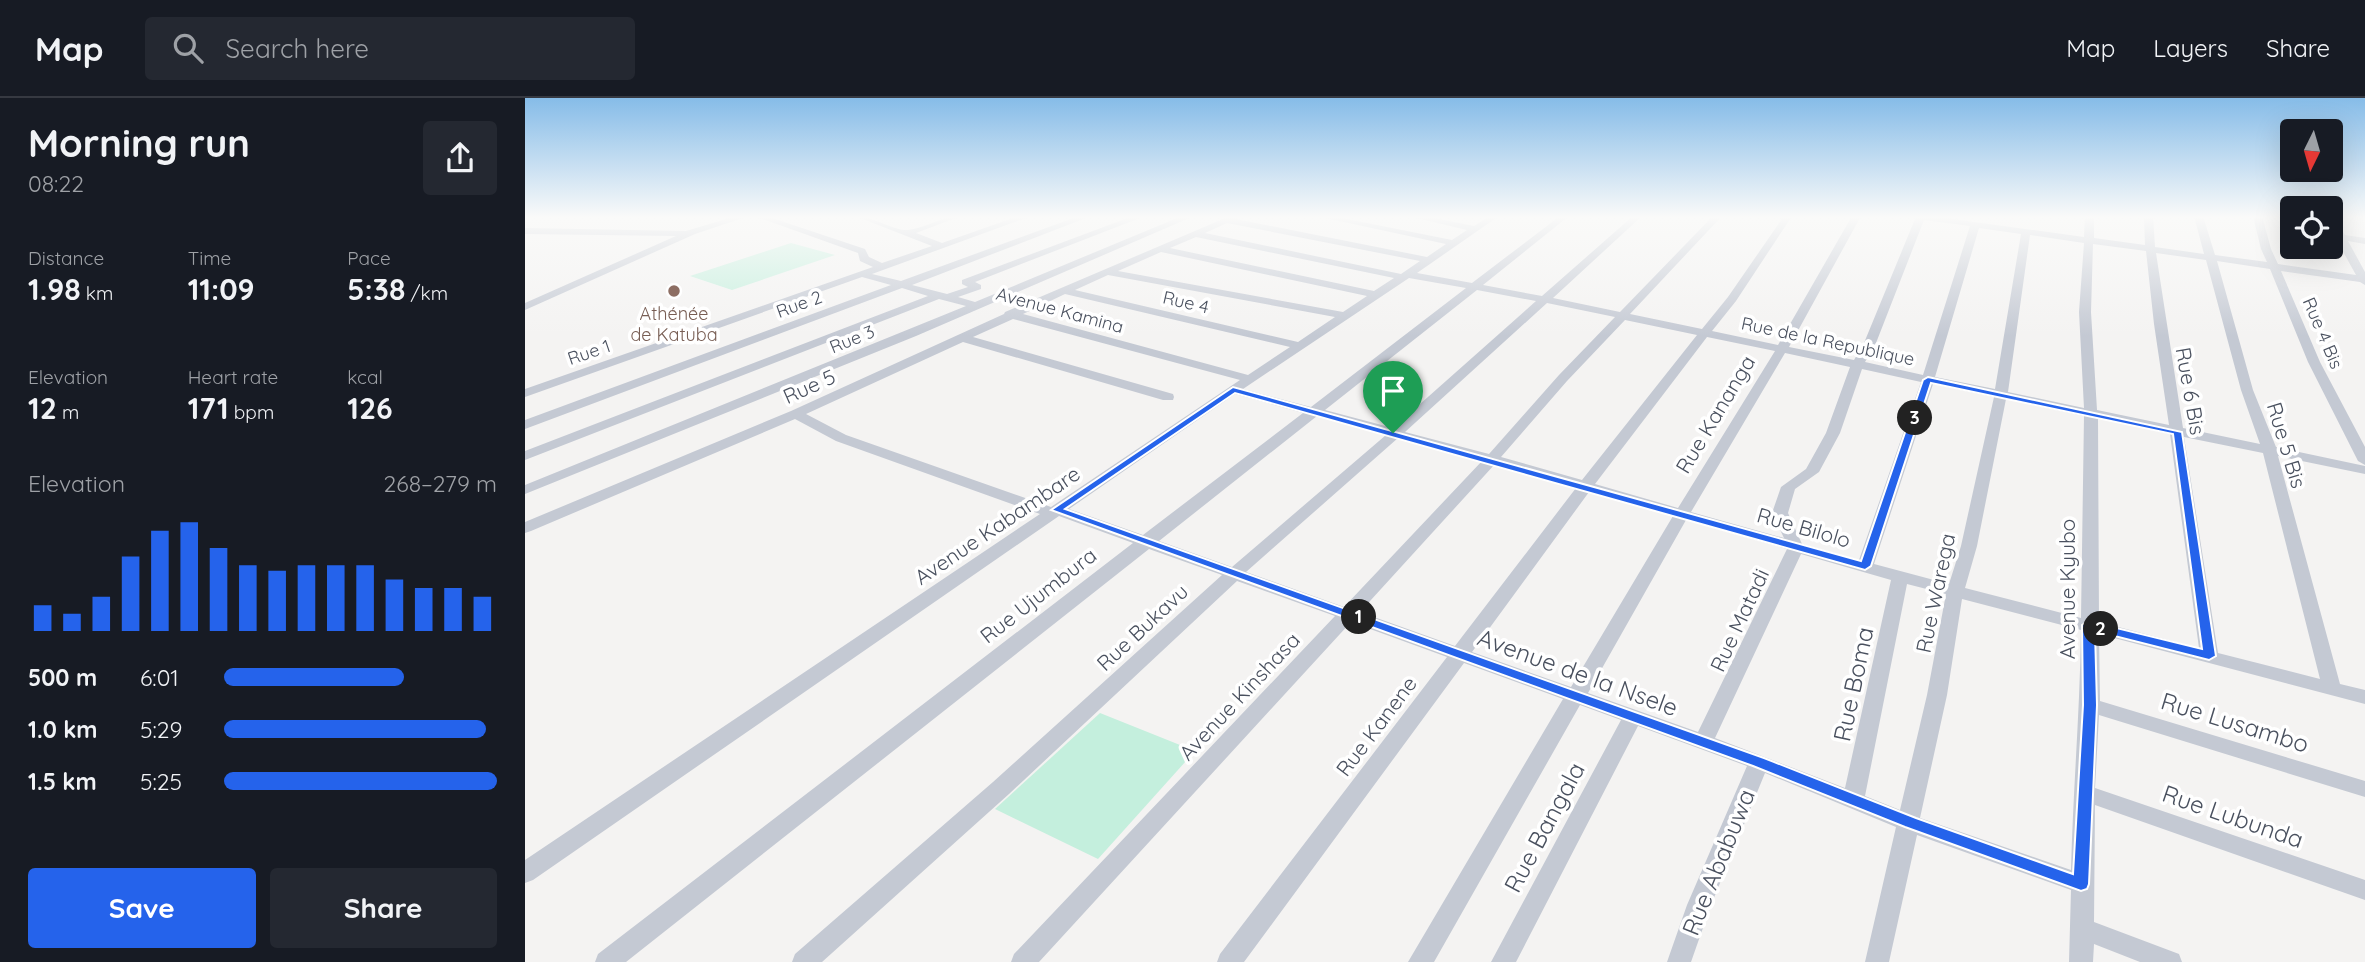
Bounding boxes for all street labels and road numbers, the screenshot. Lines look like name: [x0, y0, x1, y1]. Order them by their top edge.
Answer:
street label: Avenue Kamina: [994, 282, 1126, 338]
street label: Rue 2: [773, 285, 825, 323]
street label: Rue 4: [1161, 286, 1211, 318]
street label: Rue 4 Bis: [2298, 294, 2348, 372]
street label: Rue de la Republique: [1739, 311, 1917, 371]
street label: Rue 3: [826, 320, 878, 358]
street label: Rue 1: [565, 334, 613, 370]
street label: Rue 6 Bis: [2171, 345, 2211, 437]
street label: Rue Kananga: [1670, 350, 1760, 478]
street label: Rue 5: [779, 363, 839, 409]
street label: Rue 5 Bis: [2262, 399, 2312, 491]
street label: Avenue Kabambare: [909, 460, 1085, 590]
street label: Rue Bilolo: [1754, 501, 1854, 553]
street label: Avenue Kyubo: [2054, 519, 2080, 659]
street label: Rue Warega: [1910, 531, 1960, 655]
street label: Rue Ujumbura: [975, 542, 1101, 648]
street label: Rue Matadi: [1704, 564, 1774, 676]
street label: Rue Bukavu: [1091, 578, 1193, 676]
street label: Avenue de la Nsele: [1474, 622, 1682, 722]
street label: Rue Boma: [1826, 624, 1880, 744]
street label: Avenue Kinshasa: [1173, 627, 1305, 765]
street label: Rue Kanene: [1330, 671, 1422, 781]
street label: Rue Lusambo: [2157, 685, 2313, 759]
street label: Rue Bangala: [1497, 757, 1591, 897]
street label: Rue Lubunda: [2159, 778, 2307, 854]
street label: Rue Ababuwa: [1675, 784, 1761, 940]

